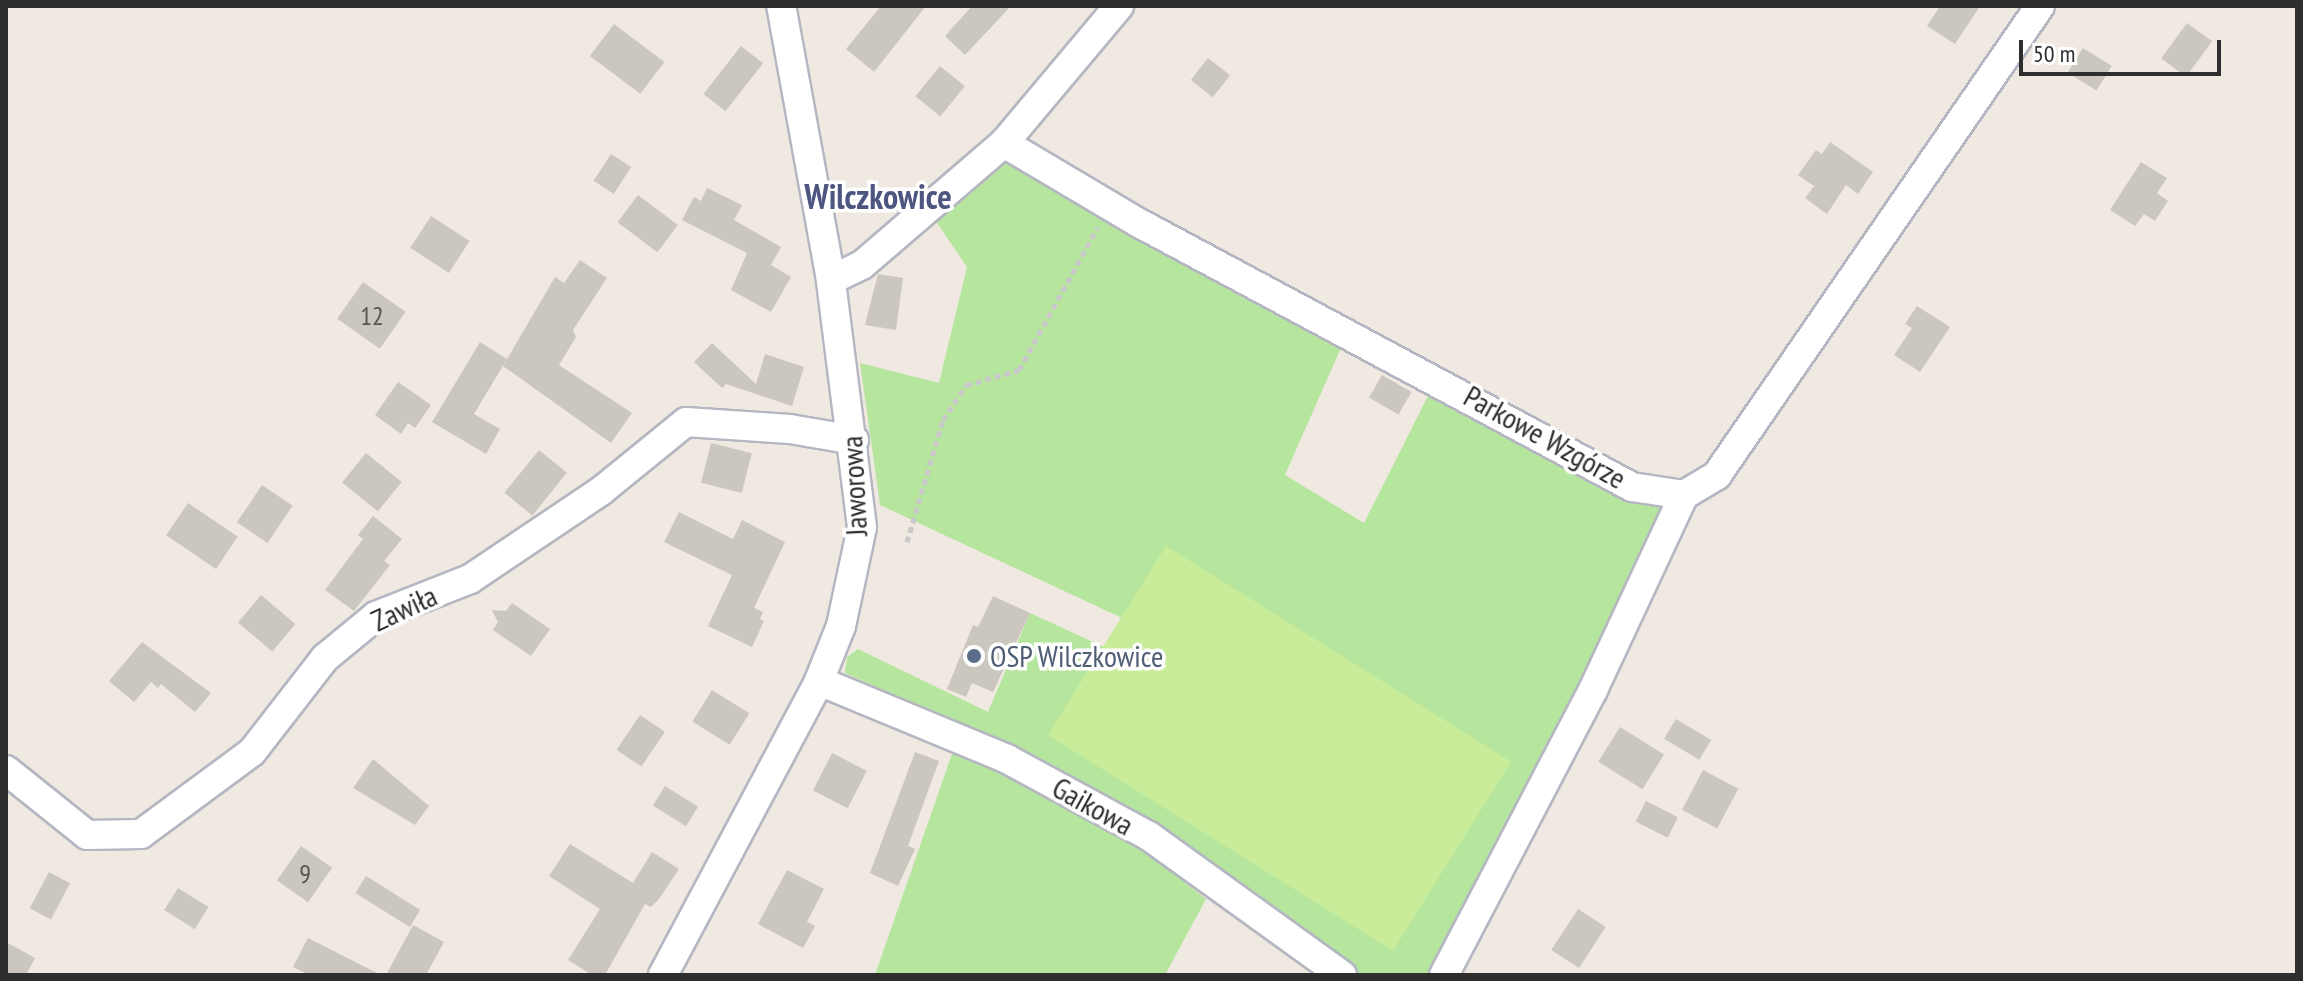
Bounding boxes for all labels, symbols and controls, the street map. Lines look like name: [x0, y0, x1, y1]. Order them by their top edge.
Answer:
scale bar: [2023, 24, 2225, 74]
text: 50 m: [2033, 38, 2075, 69]
district label: Wilczkowice: [804, 177, 952, 217]
house number: 12: [360, 300, 384, 332]
street label: Parkowe Wzgórze: [1458, 378, 1632, 496]
street label: Jaworowa: [833, 435, 875, 537]
street label: Zawiła: [366, 577, 442, 639]
place label: OSP Wilczkowice: [990, 638, 1165, 674]
marker: OSP Wilczkowice: [965, 647, 983, 665]
street label: Gaikowa: [1046, 769, 1140, 843]
house number: 9: [299, 858, 311, 890]

